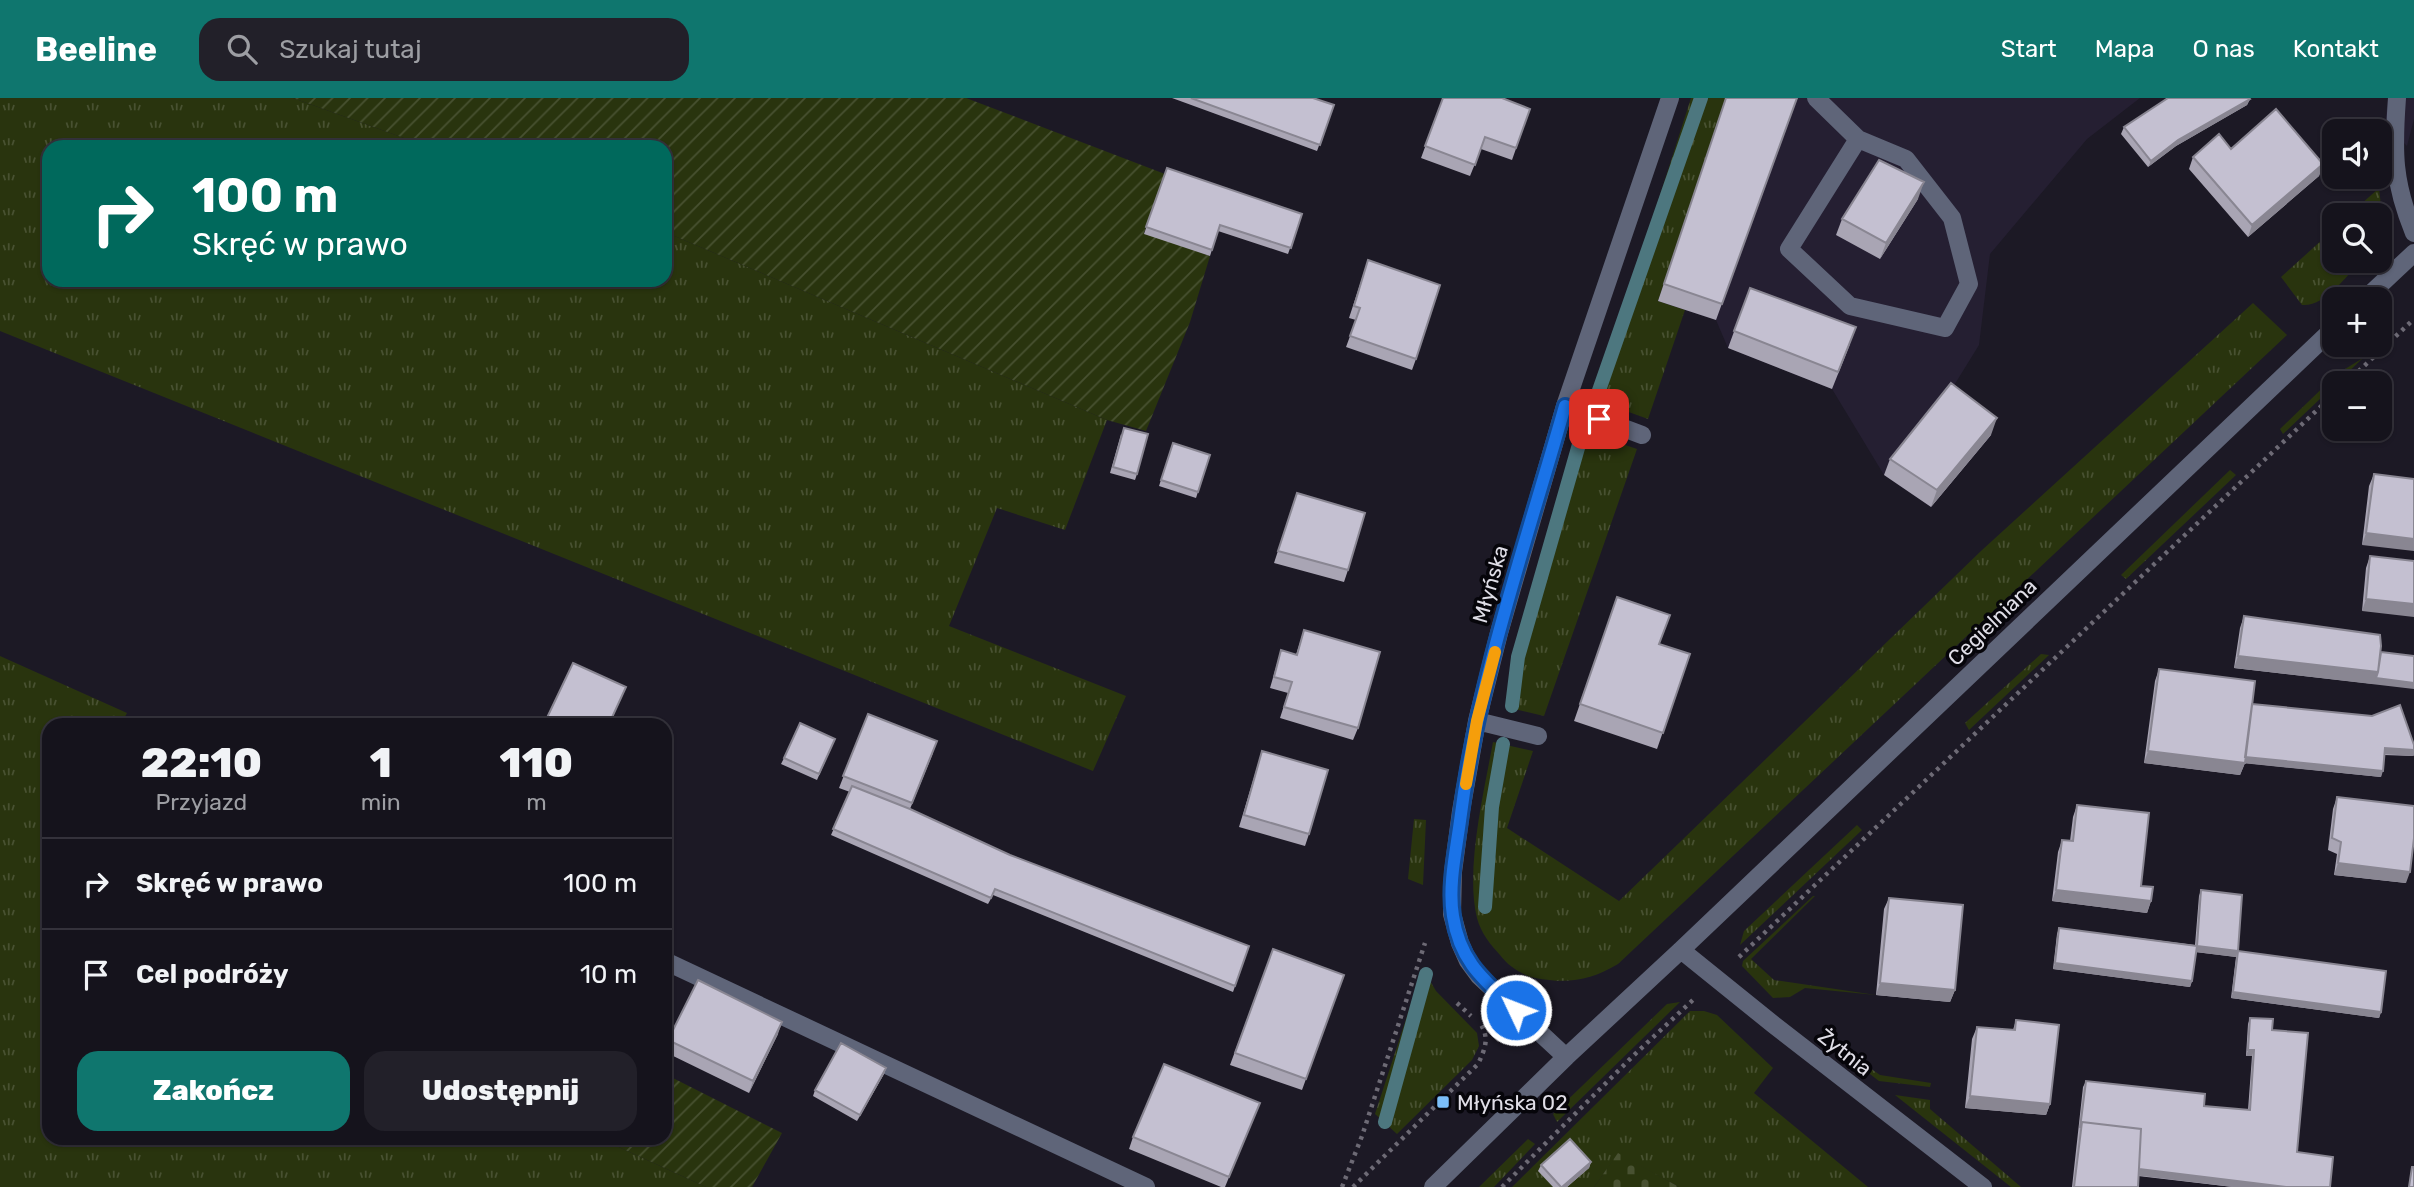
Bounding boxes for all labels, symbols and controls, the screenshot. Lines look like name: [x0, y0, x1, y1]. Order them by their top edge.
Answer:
search box: [199, 18, 689, 81]
text: Beeline: [35, 30, 157, 69]
icon: search: [223, 30, 261, 68]
text: Szukaj tutaj: [279, 34, 422, 65]
text: Start: [2001, 35, 2057, 63]
text: Mapa: [2095, 35, 2155, 63]
text: O nas: [2193, 35, 2255, 63]
text: Kontakt: [2293, 35, 2379, 63]
map controls: [2322, 119, 2392, 441]
button: sound: [2322, 119, 2392, 189]
text: 100 m: [192, 166, 338, 224]
icon: right: [77, 168, 168, 259]
button: search: [2322, 203, 2392, 273]
text: Skręć w prawo: [192, 225, 408, 263]
button: +: [2322, 287, 2392, 357]
button: −: [2322, 371, 2392, 441]
pin: [1569, 389, 1629, 449]
icon: arrive: [1580, 400, 1618, 438]
street label: Młyńska: [1467, 542, 1513, 626]
street label: Cegielniana: [1942, 573, 2042, 671]
text: 22:10: [141, 738, 262, 788]
text: 1: [370, 738, 392, 788]
text: 110: [500, 738, 573, 788]
text: Przyjazd: [156, 788, 247, 816]
text: min: [361, 788, 401, 816]
text: m: [526, 788, 547, 816]
icon: right: [77, 865, 115, 903]
text: Skręć w prawo: [136, 868, 323, 899]
text: 100 m: [563, 868, 637, 899]
icon: arrive: [77, 956, 115, 994]
text: Cel podróży: [136, 959, 289, 990]
text: 10 m: [580, 959, 637, 990]
position arrow: [1479, 973, 1553, 1047]
street label: Żytnia: [1813, 1023, 1877, 1081]
button: Zakończ: [77, 1051, 350, 1131]
button: Udostępnij: [364, 1051, 637, 1131]
place label: Młyńska 02: [1457, 1090, 1568, 1115]
marker: Młyńska 02: [1435, 1094, 1451, 1110]

